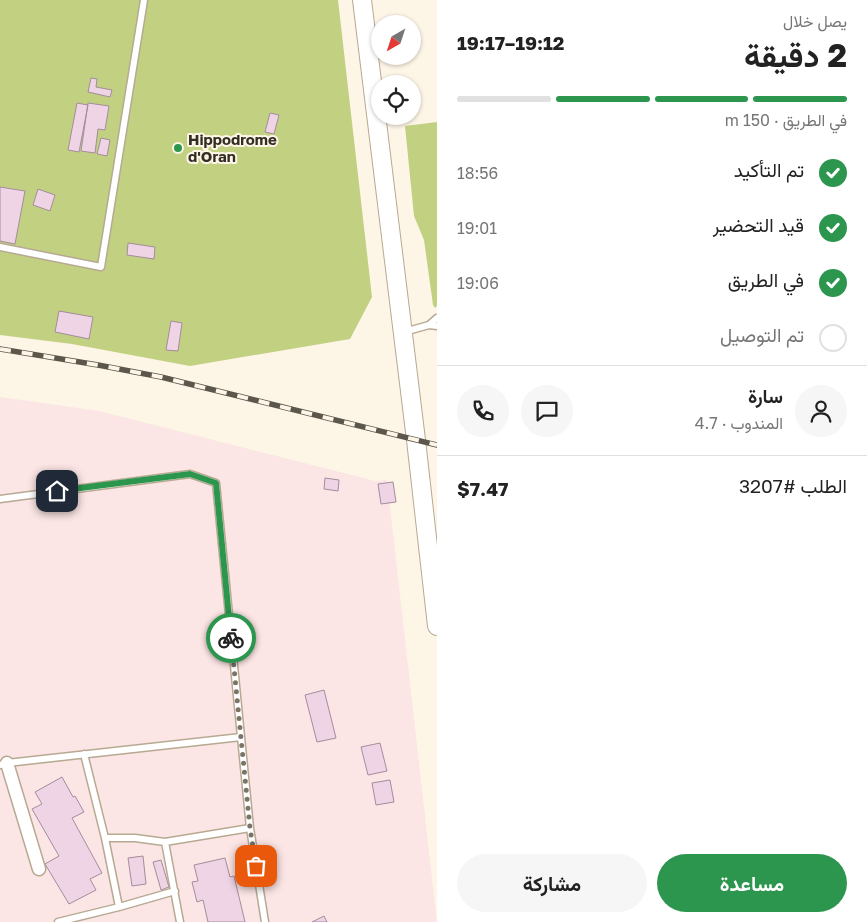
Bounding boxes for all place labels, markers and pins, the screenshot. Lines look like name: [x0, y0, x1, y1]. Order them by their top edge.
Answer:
place label: Hippodrome d'Oran: [188, 130, 277, 165]
marker: Hippodrome d'Oran: [172, 142, 184, 154]
pin: [36, 470, 78, 512]
pin: [235, 845, 277, 887]

